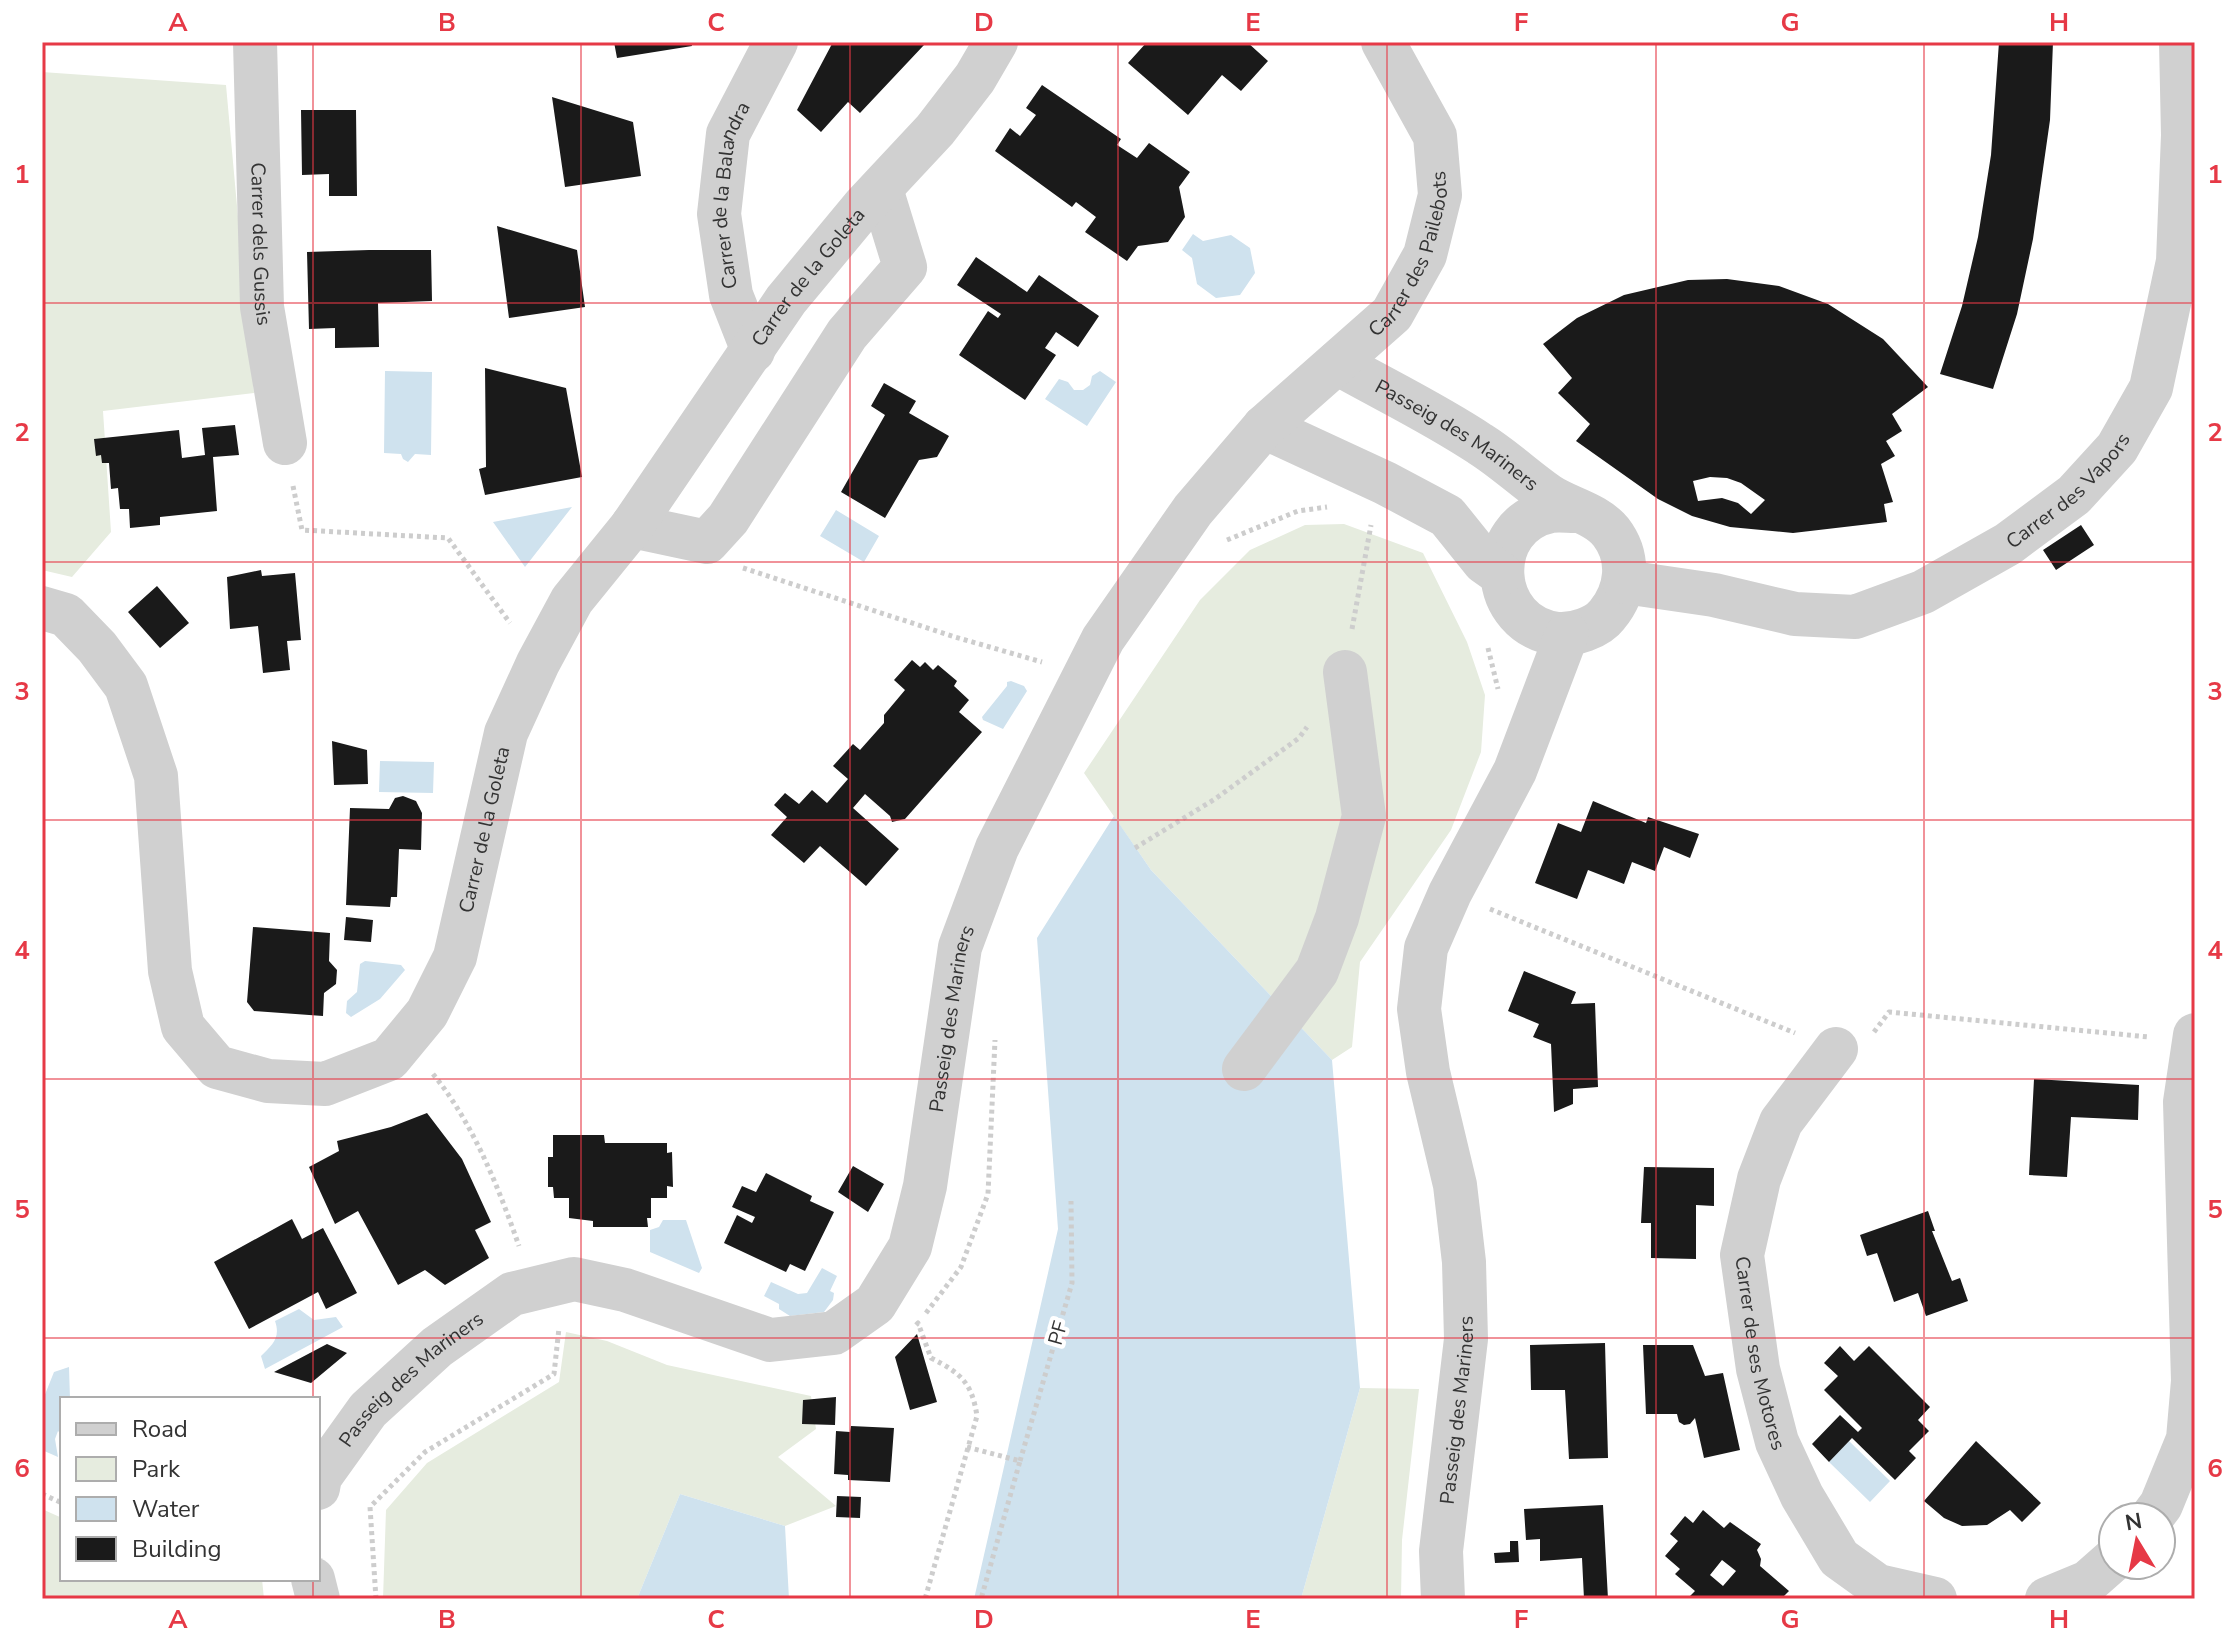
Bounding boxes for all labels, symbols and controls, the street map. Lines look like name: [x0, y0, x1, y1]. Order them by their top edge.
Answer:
text: A: [168, 5, 188, 40]
text: B: [438, 5, 456, 40]
text: C: [707, 5, 725, 40]
text: D: [974, 5, 994, 40]
text: E: [1245, 5, 1261, 40]
text: F: [1514, 5, 1528, 40]
text: G: [1780, 5, 1800, 40]
text: H: [2049, 5, 2069, 40]
street label: Carrer de la Balandra: [705, 97, 756, 291]
text: 1: [14, 157, 30, 192]
text: 1: [2207, 157, 2223, 192]
street label: Carrer dels Gussis: [245, 162, 278, 327]
street label: Carrer des Pailebots: [1362, 170, 1454, 343]
street label: Carrer de la Goleta: [745, 202, 871, 352]
street label: Passeig des Mariners: [1370, 373, 1544, 497]
text: 2: [14, 415, 30, 450]
text: 2: [2207, 415, 2223, 450]
street label: Carrer des Vapors: [2000, 428, 2136, 555]
text: 3: [14, 674, 30, 709]
text: 3: [2207, 674, 2223, 709]
street label: Carrer de la Goleta: [452, 744, 516, 915]
street label: Passeig des Mariners: [922, 921, 981, 1114]
text: 4: [14, 933, 30, 968]
text: 4: [2207, 933, 2223, 968]
text: 5: [14, 1192, 30, 1227]
text: 5: [2207, 1192, 2223, 1227]
street label: Carrer de ses Motores: [1729, 1254, 1792, 1454]
street label: Passeig des Mariners: [332, 1305, 489, 1452]
street label: Passeig des Mariners: [1433, 1315, 1480, 1506]
street label: PF: [1042, 1318, 1074, 1348]
legend: [60, 1397, 320, 1581]
text: Road: [132, 1413, 188, 1445]
text: 6: [14, 1451, 30, 1486]
text: 6: [2207, 1451, 2223, 1486]
text: Park: [132, 1453, 181, 1485]
text: Water: [132, 1493, 200, 1525]
north arrow: [2097, 1501, 2177, 1581]
text: N: [2123, 1506, 2144, 1538]
text: Building: [132, 1533, 222, 1565]
text: A: [168, 1602, 188, 1637]
text: B: [438, 1602, 456, 1637]
text: C: [707, 1602, 725, 1637]
text: D: [974, 1602, 994, 1637]
text: E: [1245, 1602, 1261, 1637]
text: F: [1514, 1602, 1528, 1637]
text: G: [1780, 1602, 1800, 1637]
text: H: [2049, 1602, 2069, 1637]

